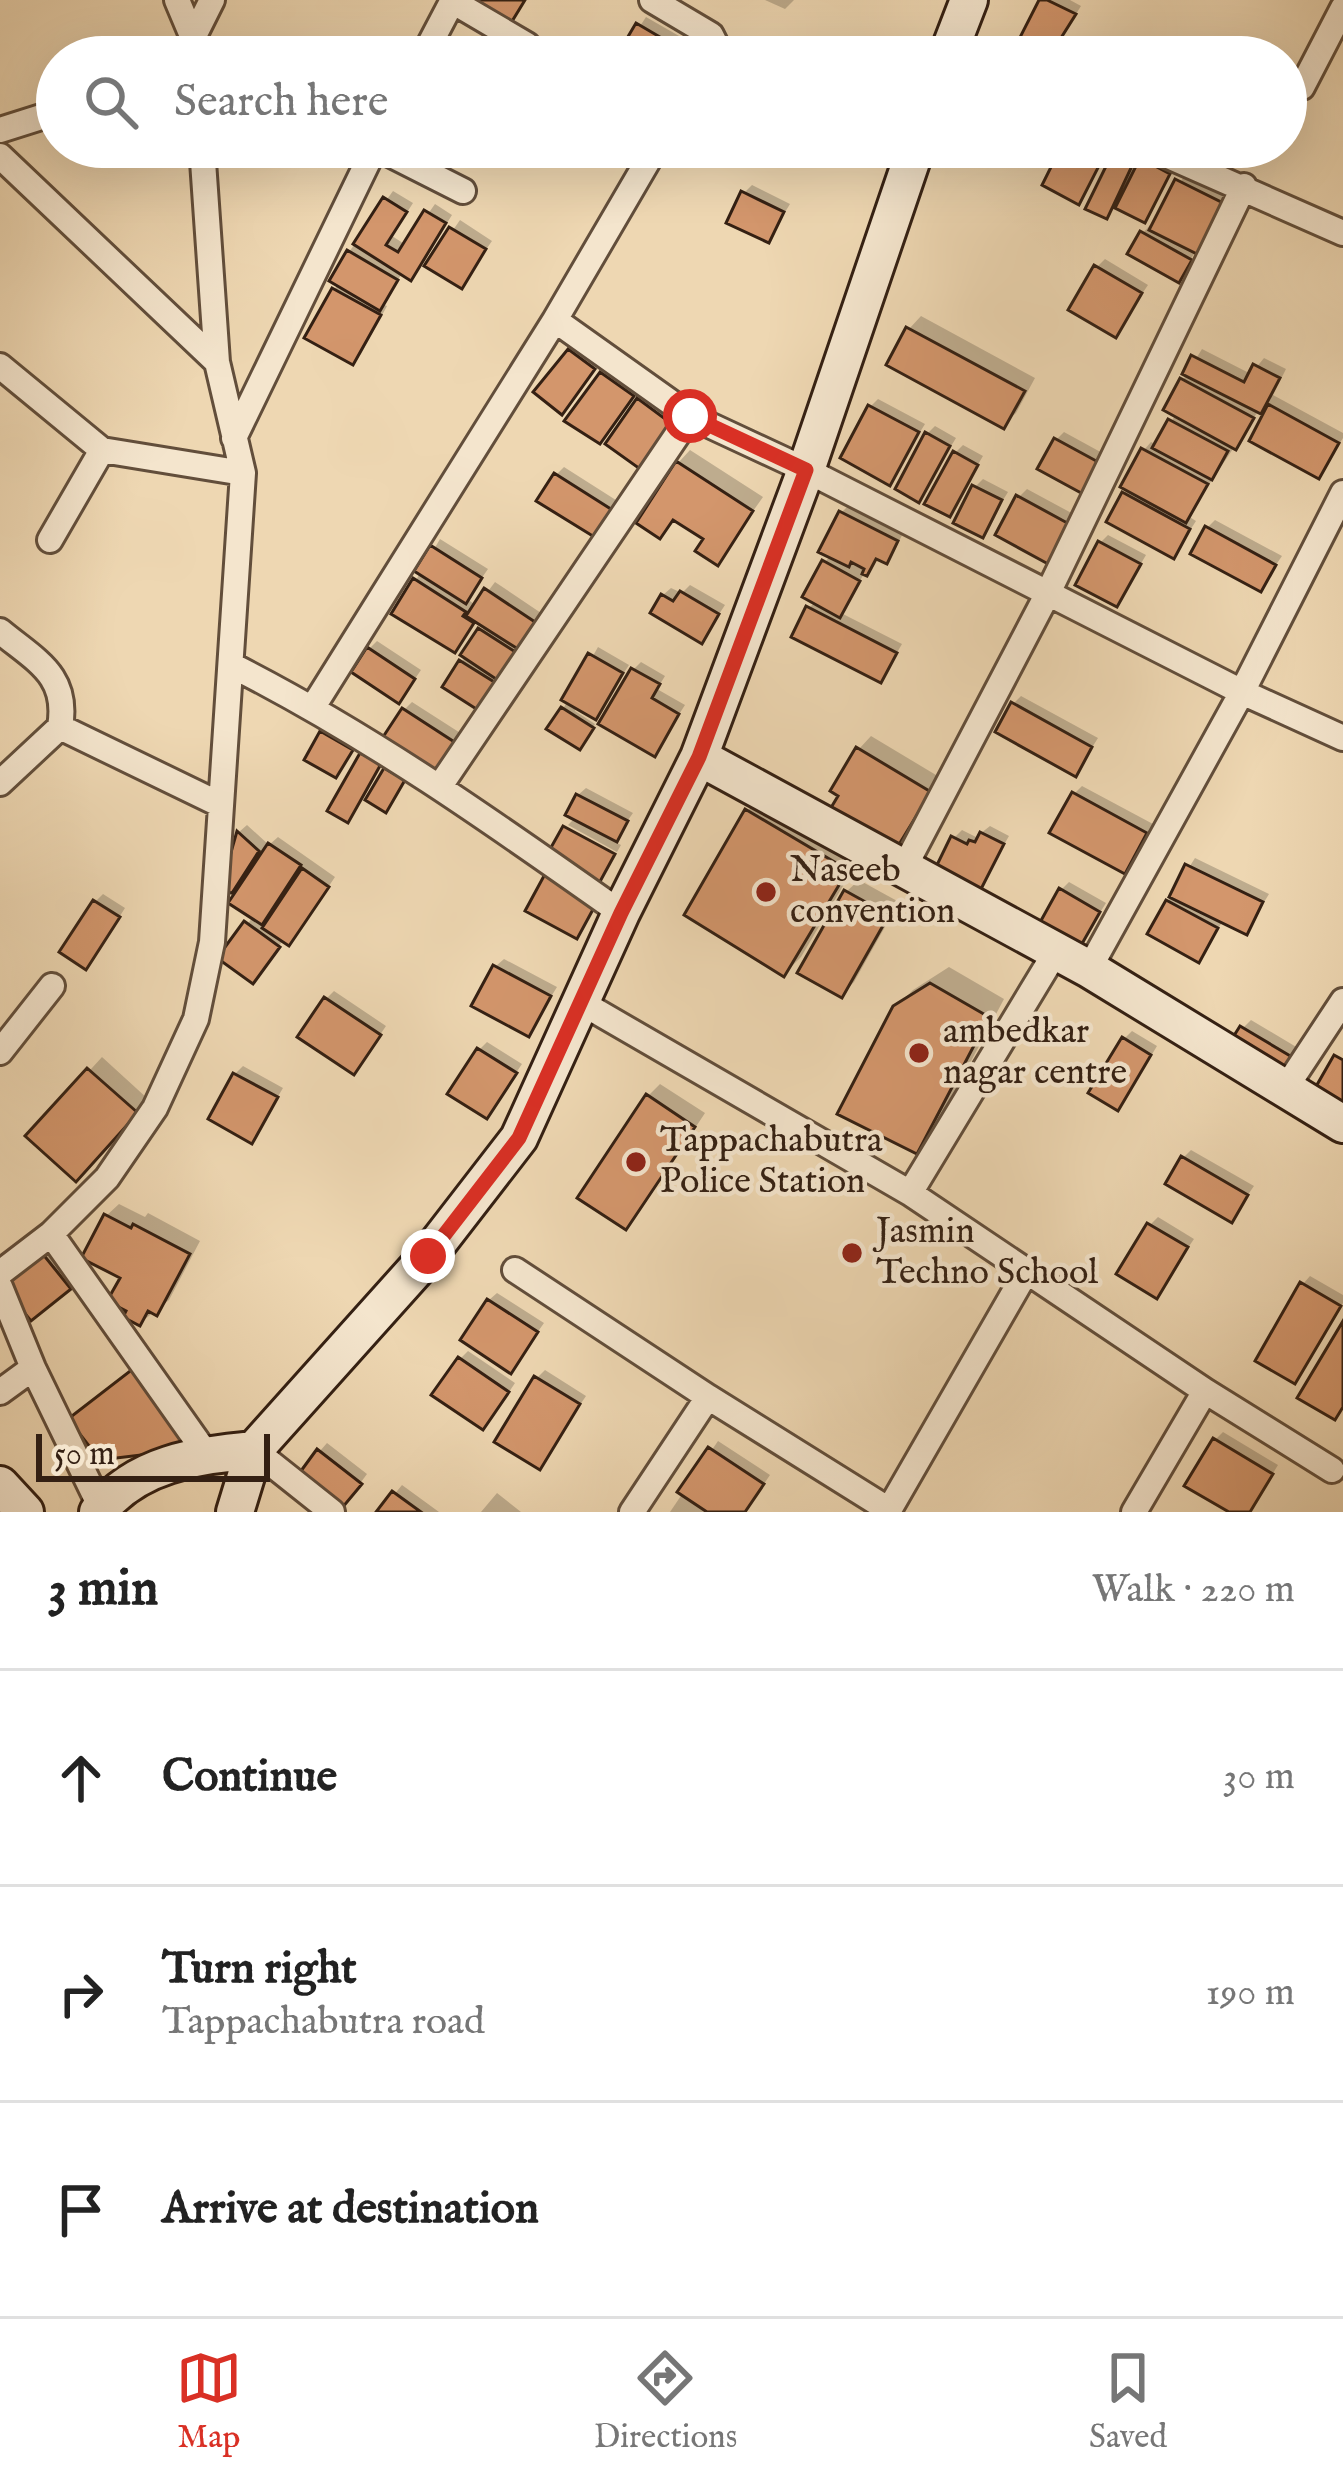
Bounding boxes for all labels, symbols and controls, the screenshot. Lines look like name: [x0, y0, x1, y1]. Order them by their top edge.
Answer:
search box: [36, 36, 1307, 168]
icon: search: [78, 69, 144, 135]
text: Search here: [174, 74, 388, 131]
route start: [663, 389, 717, 443]
place label: Naseeb convention: [790, 848, 955, 935]
marker: Naseeb convention: [753, 879, 779, 905]
place label: ambedkar nagar centre: [943, 1009, 1127, 1096]
marker: ambedkar nagar centre: [906, 1040, 932, 1066]
place label: Tappachabutra Police Station: [660, 1118, 883, 1205]
marker: Tappachabutra Police Station: [623, 1149, 649, 1175]
place label: Jasmin Techno School: [872, 1209, 1098, 1296]
route end: [401, 1229, 455, 1283]
marker: Jasmin Techno School: [839, 1240, 865, 1266]
scale bar: [36, 1428, 270, 1481]
text: 50 m: [54, 1434, 115, 1476]
text: 3 min: [48, 1558, 158, 1623]
text: Walk · 220 m: [1092, 1566, 1295, 1615]
icon: ahead: [48, 1745, 114, 1811]
text: Continue: [162, 1749, 337, 1806]
text: 30 m: [1223, 1753, 1295, 1802]
text: Turn right: [162, 1941, 357, 1998]
icon: right: [48, 1961, 114, 2027]
text: 190 m: [1206, 1969, 1295, 2018]
text: Tappachabutra road: [162, 1998, 485, 2047]
icon: arrive: [48, 2177, 114, 2243]
text: Arrive at destination: [162, 2181, 539, 2238]
tab: Map: [176, 2345, 242, 2459]
tab: Directions: [594, 2345, 737, 2459]
tab: Saved: [1089, 2345, 1167, 2459]

